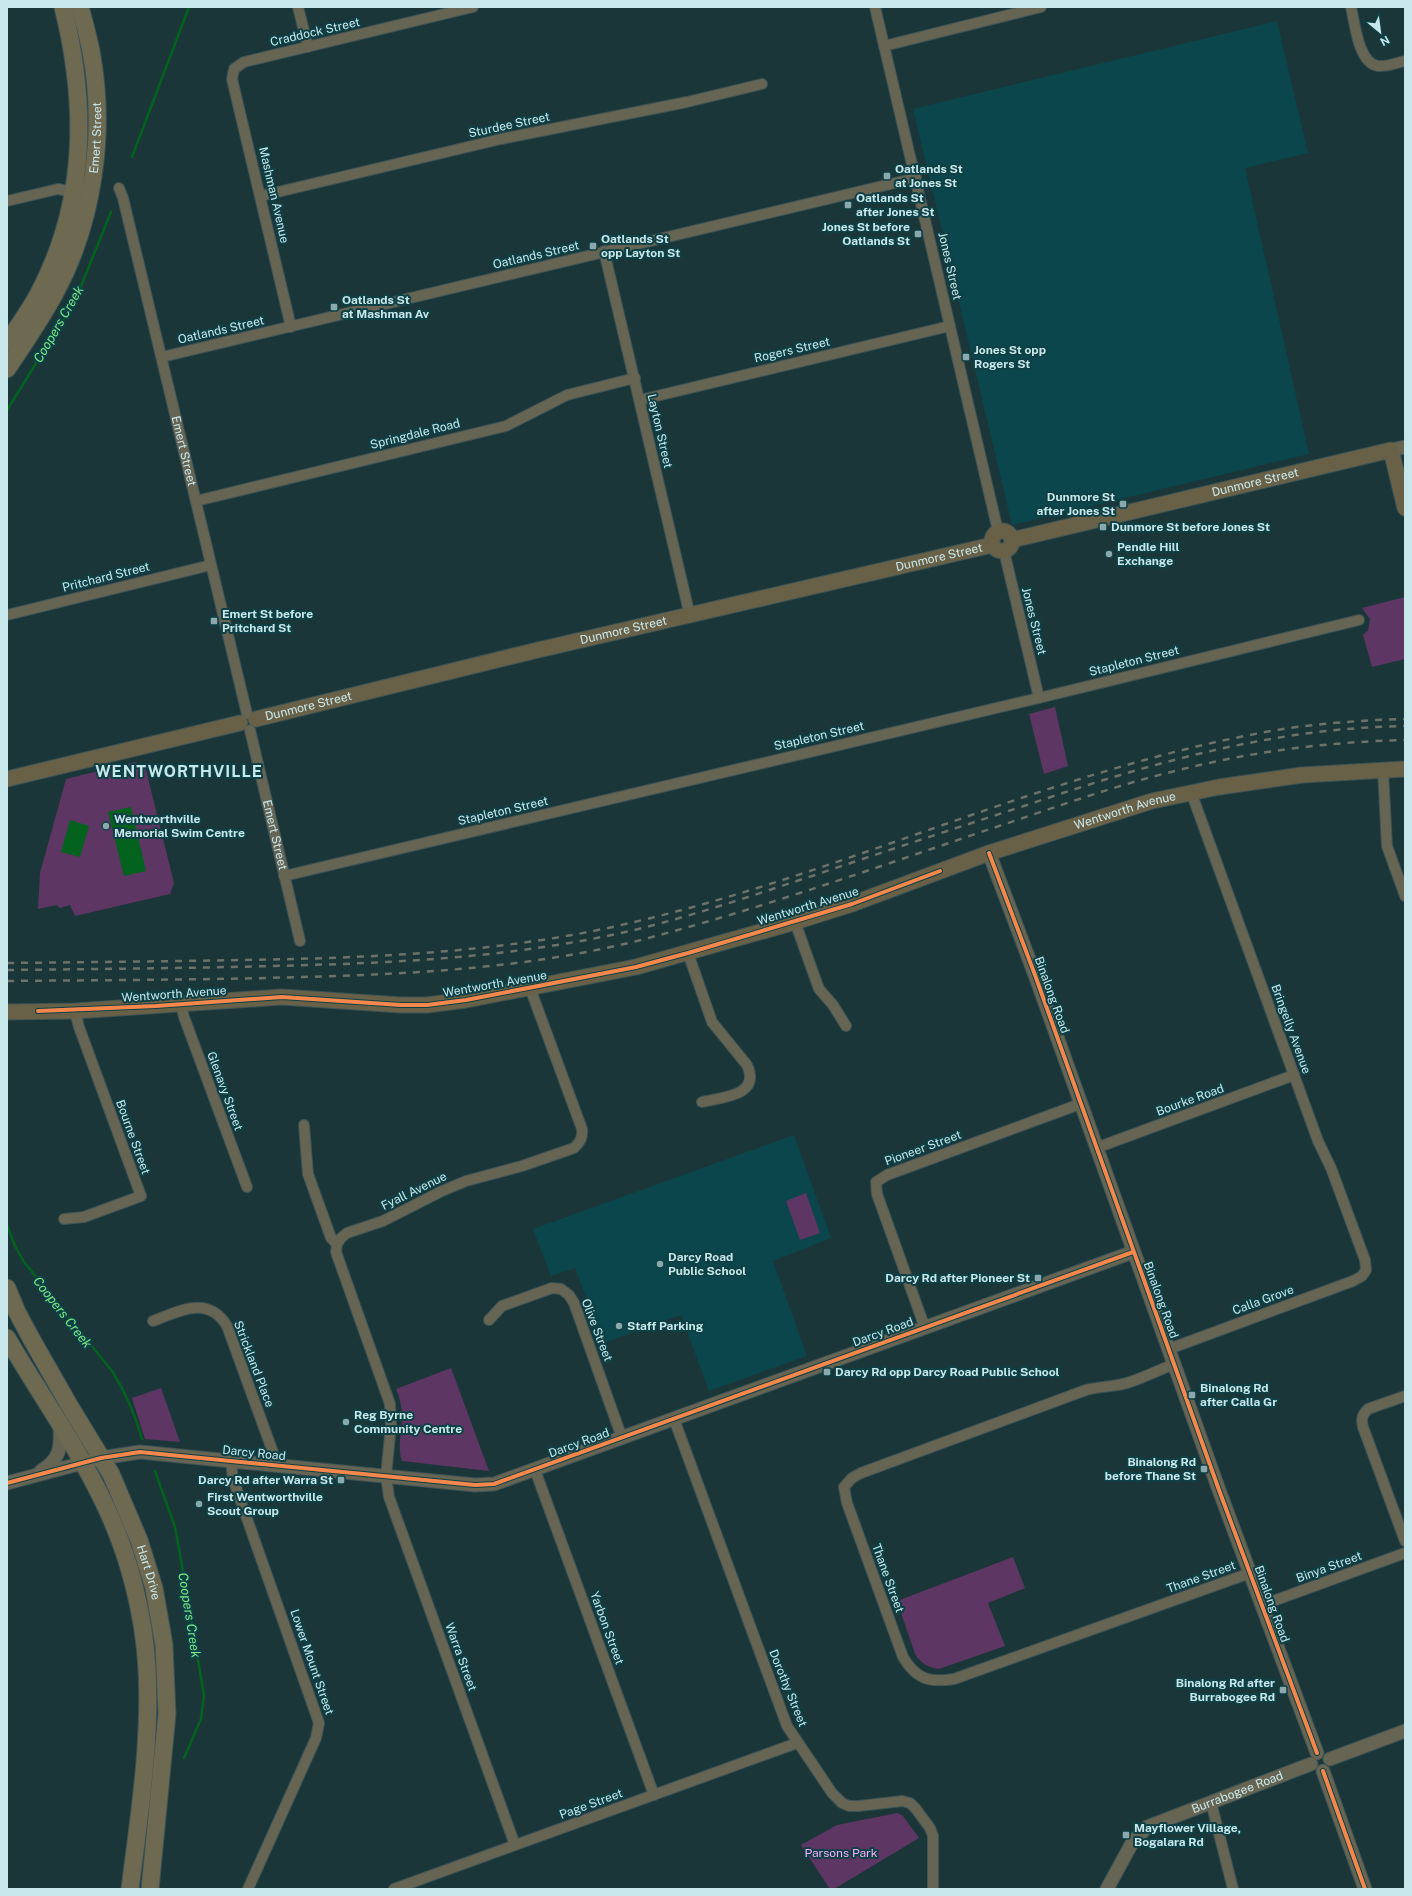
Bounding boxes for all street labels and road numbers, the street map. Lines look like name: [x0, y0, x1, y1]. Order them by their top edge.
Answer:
street label: Craddock Street: [269, 15, 362, 49]
street label: Emert Street: [87, 101, 104, 174]
street label: Sturdee Street: [467, 109, 551, 140]
street label: Mashman Avenue: [256, 146, 292, 245]
street label: Jones Street: [935, 231, 965, 302]
street label: Oatlands Street: [492, 238, 581, 272]
street label: Oatlands Street: [177, 313, 266, 347]
street label: Rogers Street: [753, 334, 832, 366]
street label: Layton Street: [645, 392, 675, 470]
street label: Emert Street: [169, 415, 199, 488]
street label: Springdale Road: [369, 416, 461, 452]
street label: Dunmore Street: [1210, 465, 1300, 499]
street label: Dunmore Street: [894, 540, 984, 574]
street label: Pritchard Street: [61, 559, 151, 595]
street label: Jones Street: [1019, 586, 1049, 657]
street label: Dunmore Street: [579, 613, 669, 647]
street label: Stapleton Street: [1088, 643, 1181, 679]
street label: Dunmore Street: [264, 689, 354, 724]
street label: Stapleton Street: [772, 719, 866, 753]
street label: Wentworth Avenue: [1072, 789, 1177, 832]
street label: Stapleton Street: [456, 794, 550, 828]
street label: Emert Street: [260, 799, 290, 872]
street label: Wentworth Avenue: [756, 884, 861, 928]
street label: Binalong Road: [1032, 955, 1072, 1035]
street label: Wentworth Avenue: [442, 968, 548, 1000]
street label: Bringelly Avenue: [1268, 982, 1314, 1076]
street label: Wentworth Avenue: [121, 983, 227, 1005]
street label: Glenavy Street: [204, 1050, 246, 1133]
street label: Bourke Road: [1154, 1081, 1226, 1119]
street label: Bourne Street: [113, 1098, 153, 1176]
street label: Pioneer Street: [883, 1128, 964, 1168]
street label: Fyall Avenue: [379, 1169, 449, 1213]
street label: Binalong Road: [1141, 1260, 1181, 1340]
street label: Calla Grove: [1230, 1282, 1296, 1318]
street label: Olive Street: [579, 1297, 615, 1364]
street label: Darcy Road: [851, 1315, 915, 1349]
street label: Strickland Place: [231, 1319, 277, 1409]
street label: Darcy Road: [547, 1426, 611, 1460]
street label: Darcy Road: [222, 1443, 286, 1463]
street label: Thane Street: [869, 1542, 907, 1615]
street label: Hart Drive: [134, 1543, 163, 1601]
street label: Binya Street: [1294, 1549, 1364, 1585]
street label: Thane Street: [1165, 1558, 1238, 1596]
street label: Binalong Road: [1252, 1564, 1292, 1644]
street label: Yarbon Street: [587, 1590, 627, 1667]
street label: Lower Mount Street: [287, 1607, 337, 1717]
street label: Warra Street: [442, 1621, 480, 1693]
street label: Dorothy Street: [766, 1647, 810, 1729]
street label: Burrabogee Road: [1189, 1768, 1285, 1816]
street label: Page Street: [558, 1786, 625, 1822]

